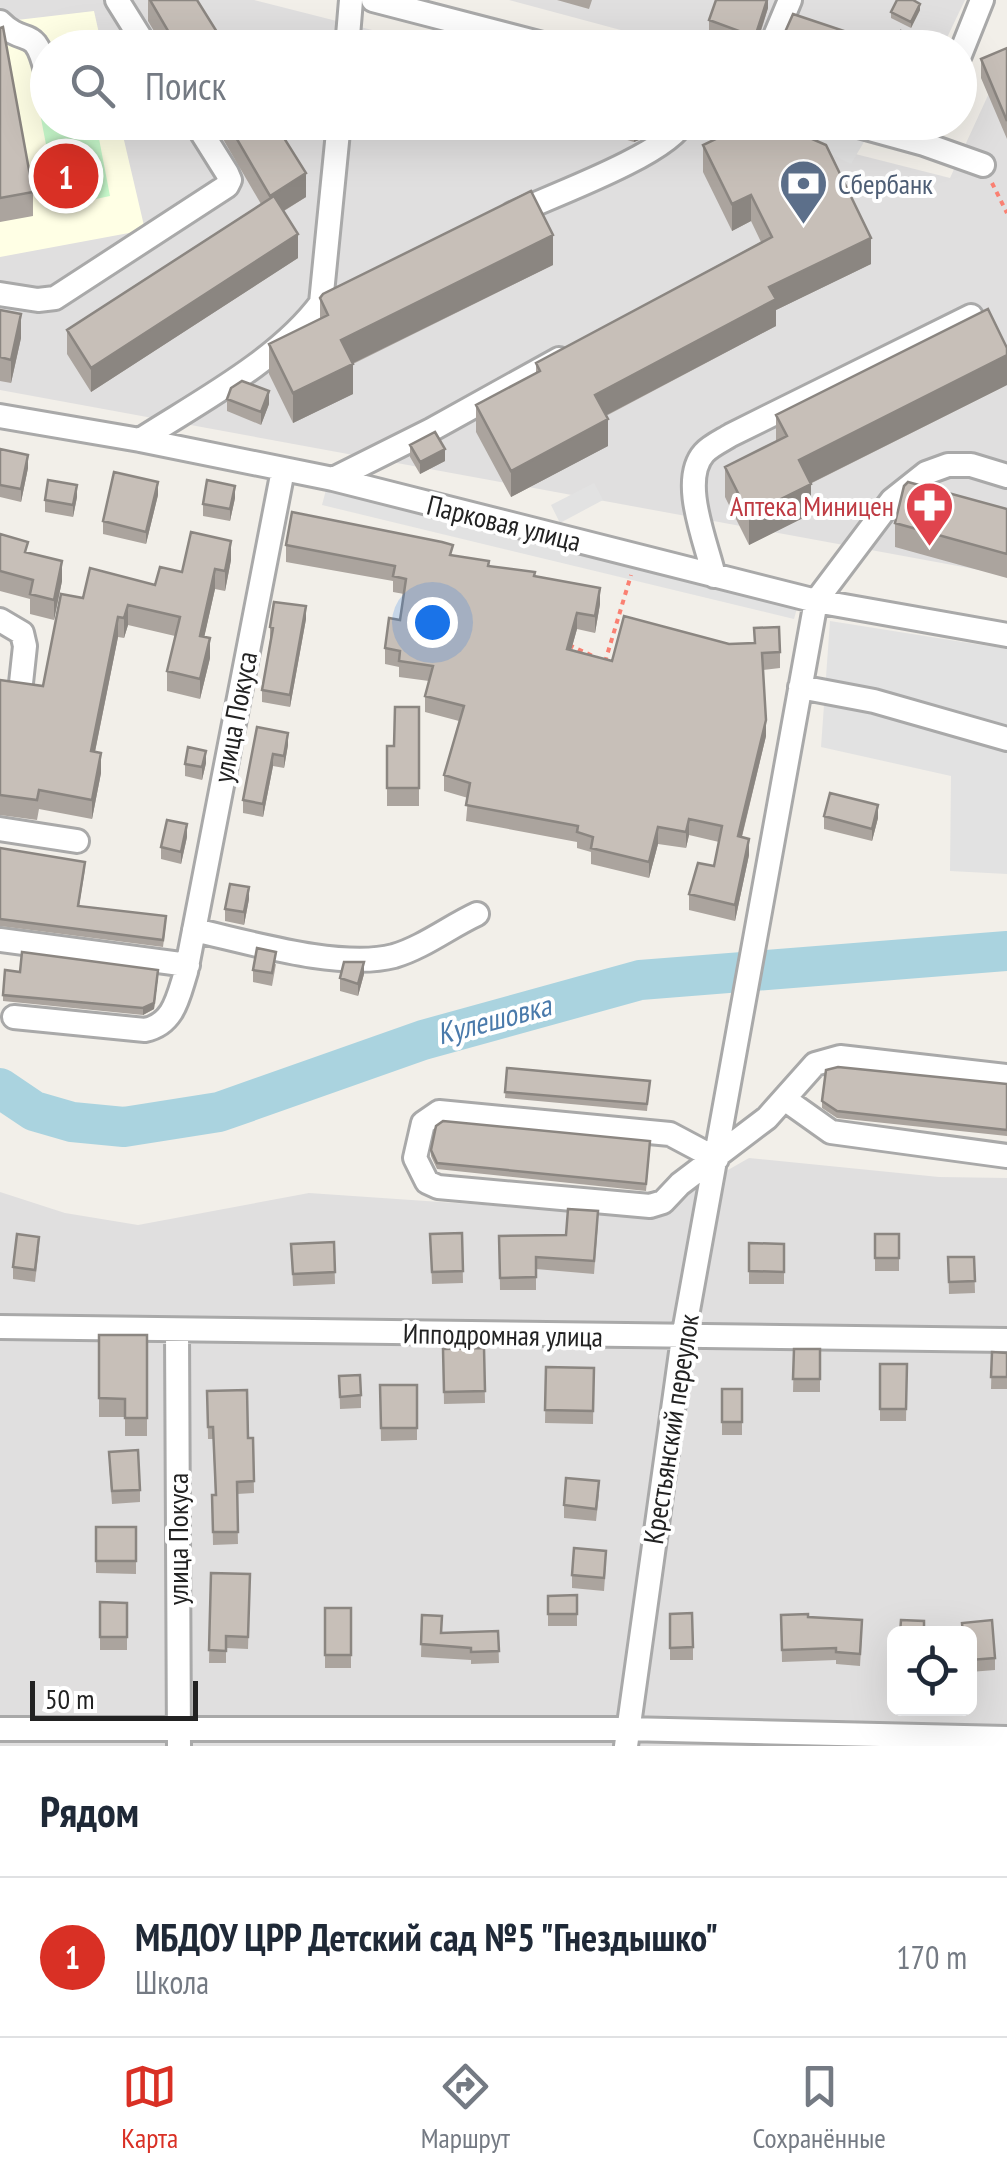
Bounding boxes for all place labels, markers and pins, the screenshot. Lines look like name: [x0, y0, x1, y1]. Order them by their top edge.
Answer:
pin: 1: [34, 138, 98, 214]
bank icon: Сбербанк: [777, 158, 829, 226]
place label: Сбербанк: [838, 165, 933, 202]
pharmacy icon: Аптека Миницен: [903, 480, 955, 548]
place label: Аптека Миницен: [730, 487, 894, 524]

